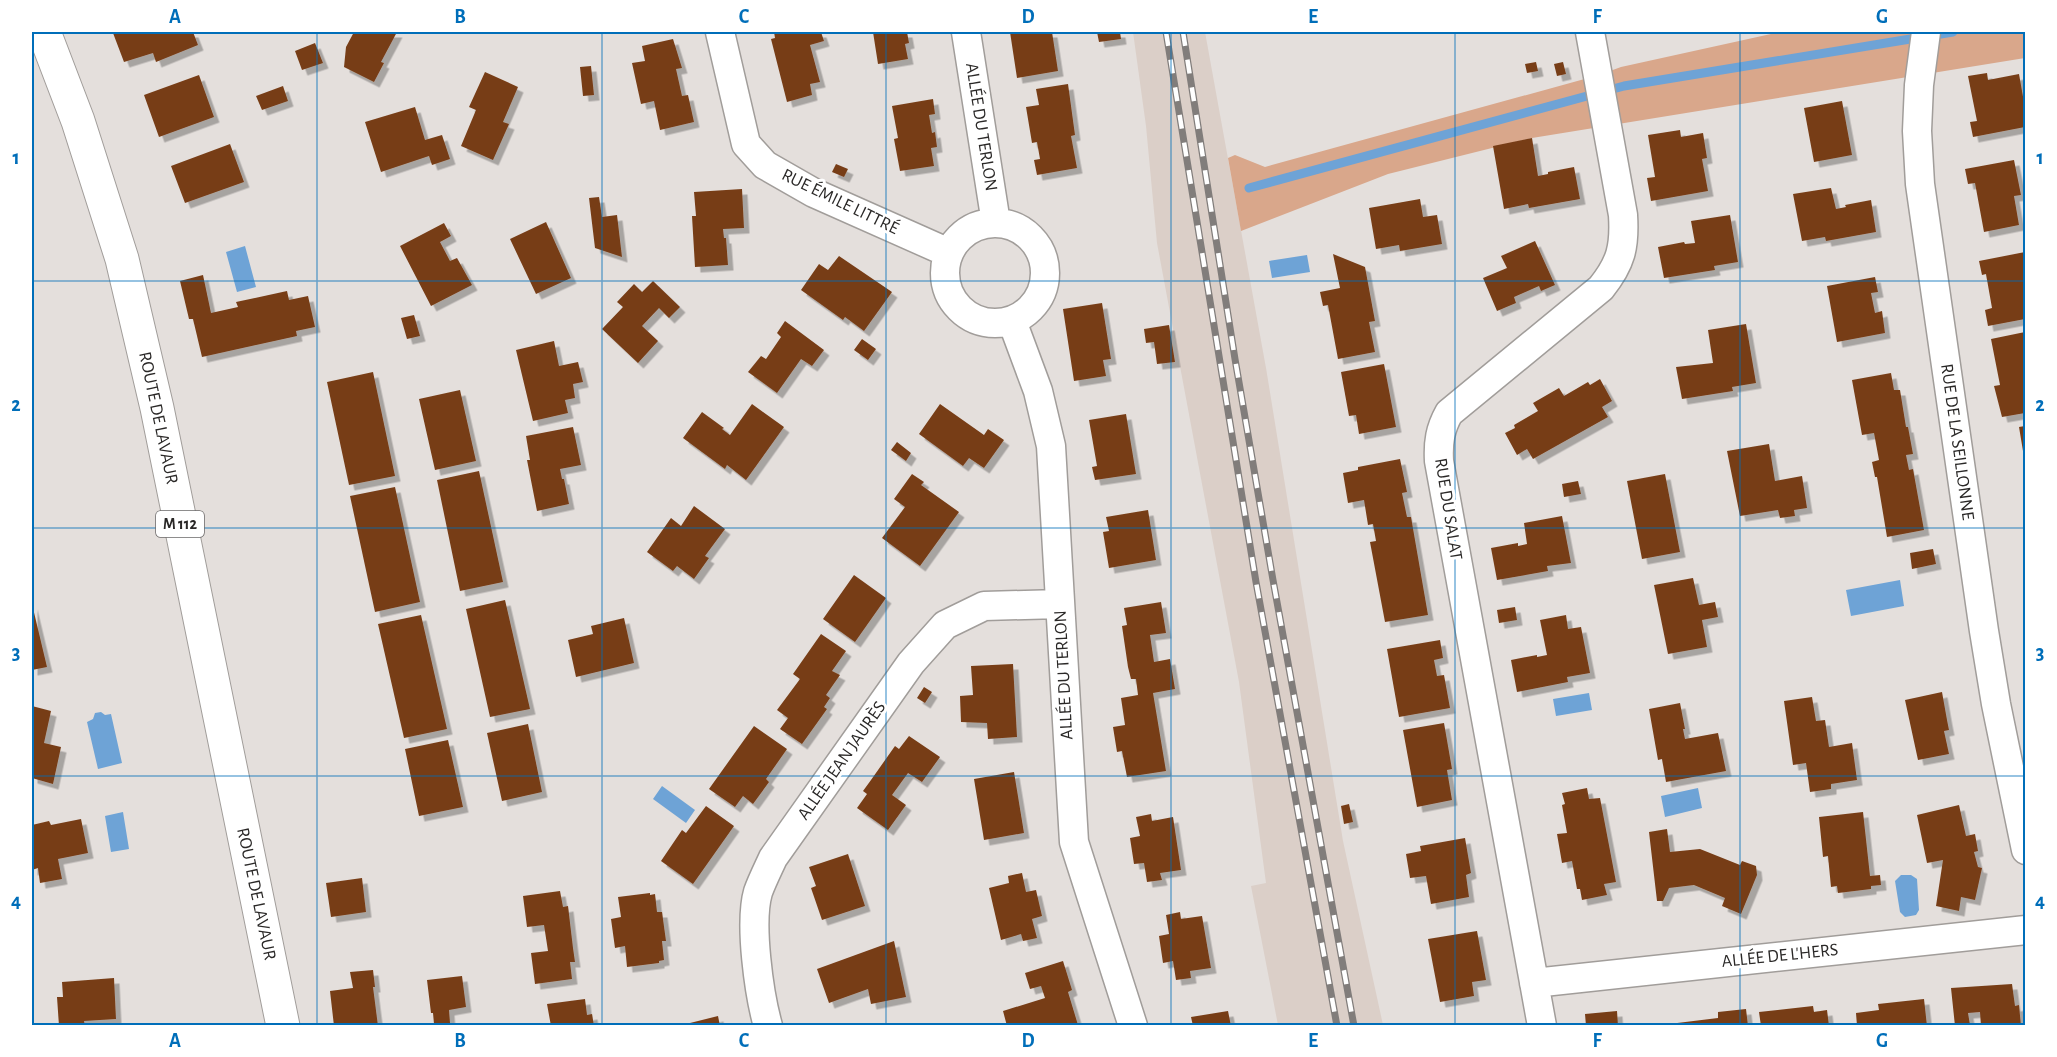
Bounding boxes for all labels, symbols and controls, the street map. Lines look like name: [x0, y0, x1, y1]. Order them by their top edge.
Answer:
text: A: [169, 7, 181, 27]
text: B: [454, 7, 466, 27]
text: C: [739, 7, 750, 27]
text: D: [1021, 7, 1035, 27]
text: E: [1308, 7, 1318, 27]
text: F: [1592, 7, 1602, 27]
text: G: [1876, 7, 1888, 27]
street label: ALLÉE DU TERLON: [962, 61, 1003, 192]
text: 1: [12, 148, 20, 168]
text: 1: [2036, 148, 2044, 168]
street label: RUE ÉMILE LITTRÉ: [779, 163, 903, 238]
street label: ROUTE DE LAVAUR: [135, 350, 181, 486]
street label: RUE DE LA SEILLONNE: [1937, 363, 1977, 522]
text: 2: [11, 395, 21, 415]
text: 2: [2035, 395, 2045, 415]
street label: RUE DU SALAT: [1431, 457, 1465, 561]
road number: M 112: [156, 511, 204, 537]
street label: ALLÉE DU TERLON: [1049, 610, 1076, 740]
text: 3: [12, 643, 20, 663]
text: 3: [2036, 643, 2044, 663]
street label: ALLÉE JEAN JAURÈS: [792, 697, 889, 823]
street label: ROUTE DE LAVAUR: [233, 826, 279, 962]
text: 4: [11, 891, 21, 911]
text: 4: [2035, 891, 2045, 911]
street label: ALLÉE DE L'HERS: [1720, 938, 1839, 971]
text: A: [169, 1031, 181, 1051]
text: B: [454, 1031, 466, 1051]
text: C: [739, 1031, 750, 1051]
text: D: [1021, 1031, 1035, 1051]
text: E: [1308, 1031, 1318, 1051]
text: F: [1592, 1031, 1602, 1051]
text: G: [1876, 1031, 1888, 1051]

